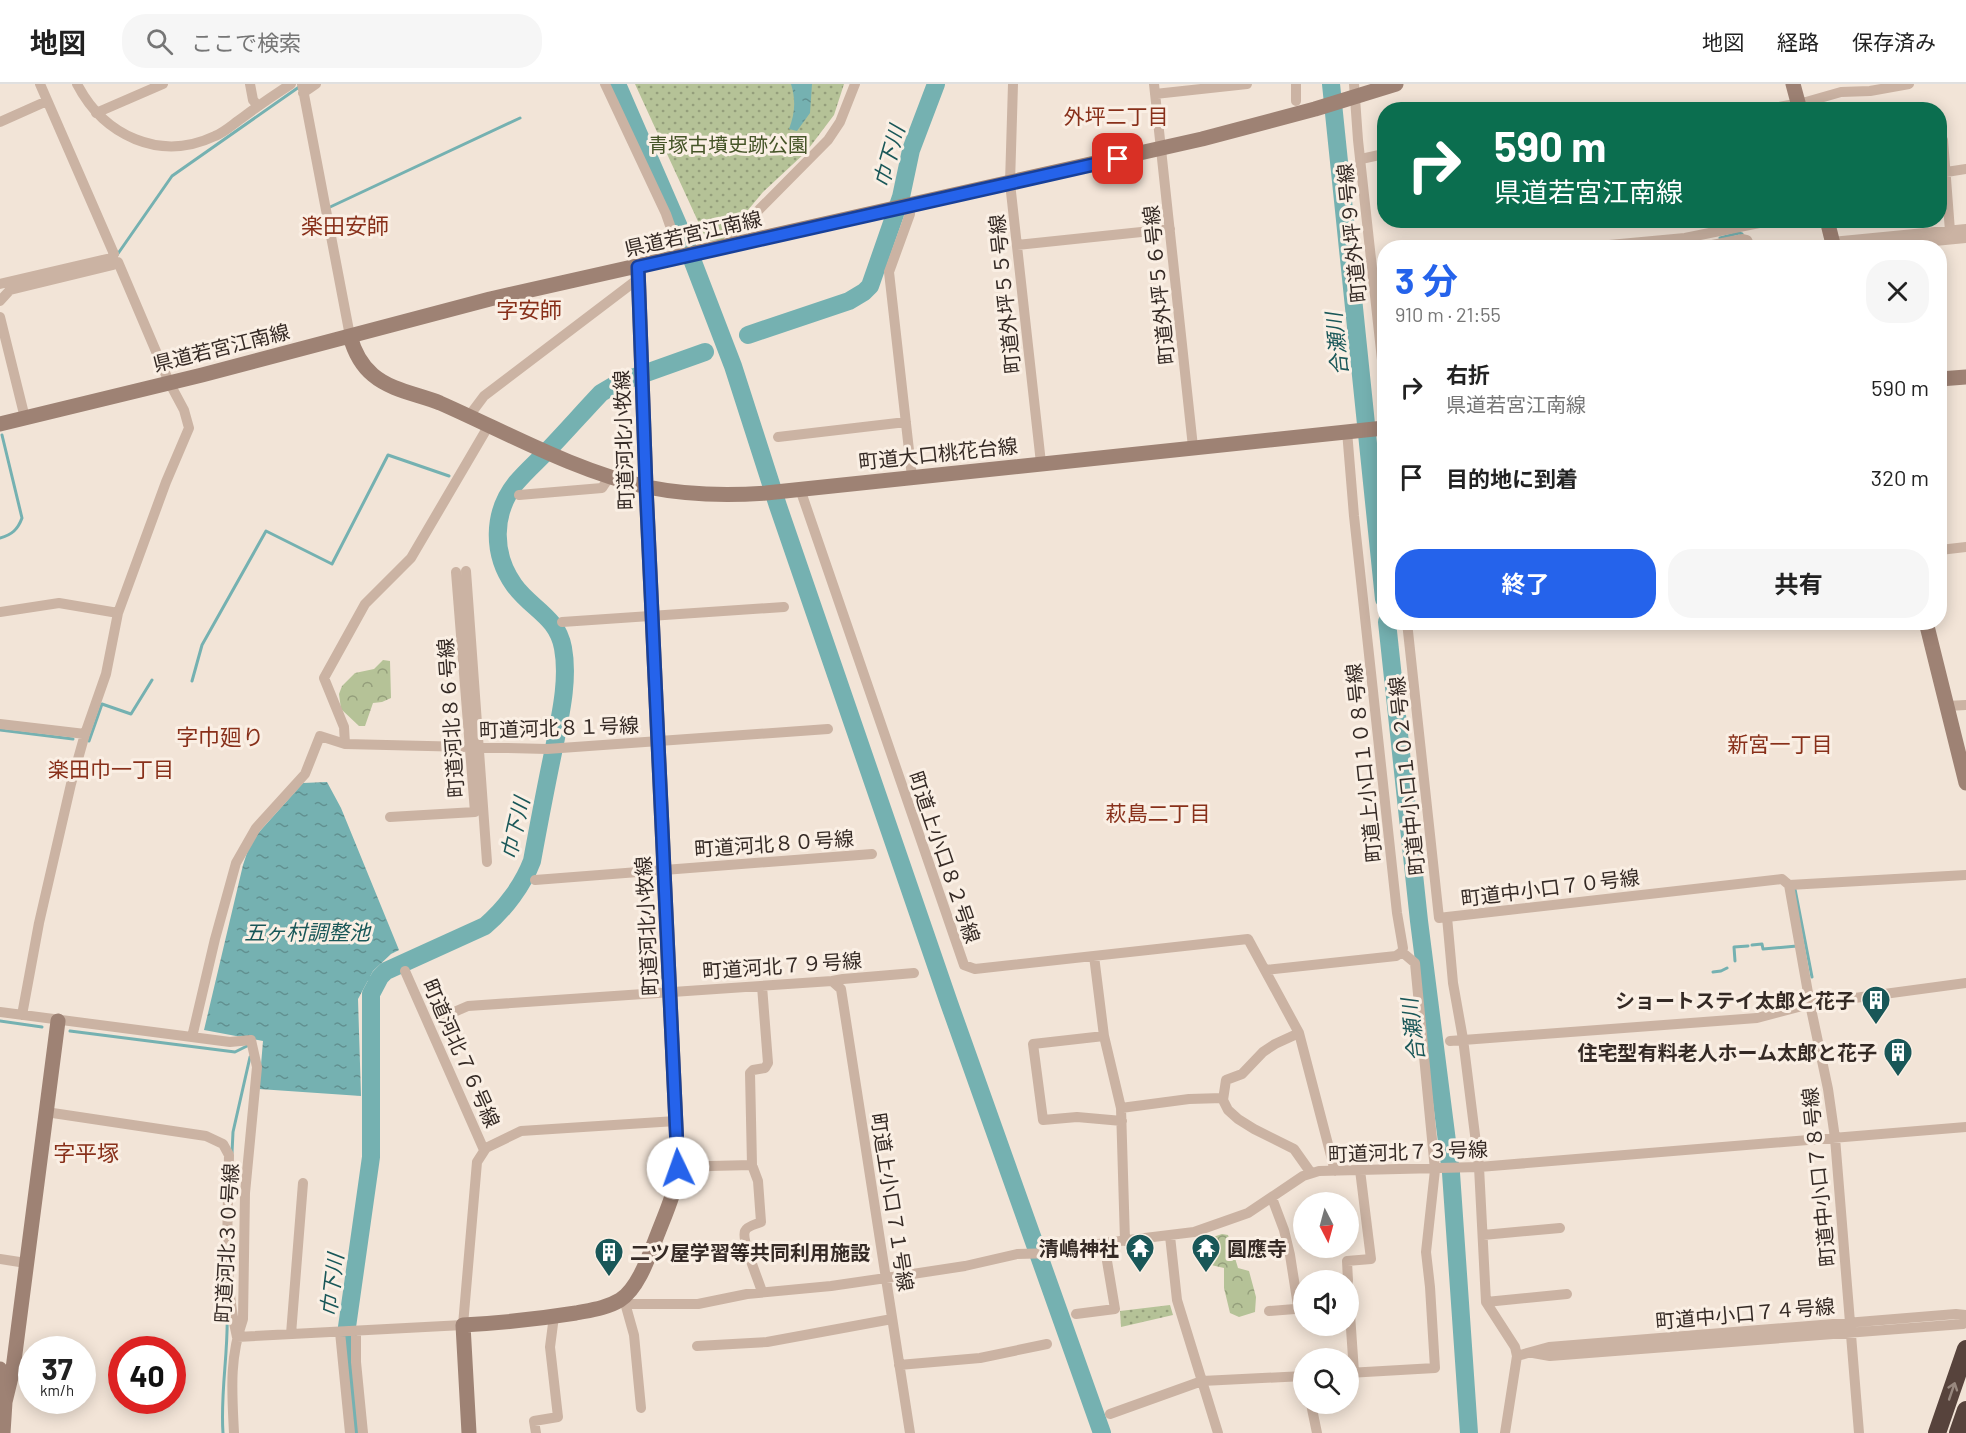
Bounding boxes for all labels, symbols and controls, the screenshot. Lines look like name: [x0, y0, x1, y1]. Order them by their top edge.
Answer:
search box: [122, 14, 542, 68]
text: 地図: [30, 25, 86, 59]
icon: search: [143, 25, 176, 58]
text: ここで検索: [191, 29, 301, 55]
text: 地図: [1702, 29, 1744, 54]
text: 経路: [1777, 29, 1819, 54]
text: 保存済み: [1852, 29, 1936, 54]
district label: 外坪二丁目: [1064, 103, 1169, 128]
water label: 巾下川: [867, 120, 909, 190]
text: 590 m: [1494, 120, 1606, 170]
icon: right: [1395, 126, 1473, 204]
park label: 青塚古墳史跡公園: [648, 132, 808, 156]
pin: [1092, 133, 1143, 184]
icon: arrive: [1101, 142, 1134, 175]
street label: 町道外坪９号線: [1332, 162, 1370, 304]
text: 県道若宮江南線: [1494, 175, 1683, 207]
street label: 町道外坪５６号線: [1138, 204, 1178, 366]
street label: 県道若宮江南線: [622, 206, 764, 260]
district label: 楽田安師: [301, 212, 389, 238]
street label: 町道外坪５５号線: [984, 213, 1024, 375]
text: 3 分: [1395, 258, 1458, 301]
button: close: [1866, 260, 1929, 323]
district label: 字安師: [496, 296, 562, 322]
text: 910 m · 21:55: [1395, 302, 1501, 326]
water label: 合瀬川: [1320, 309, 1352, 377]
street label: 県道若宮江南線: [150, 318, 292, 376]
text: 右折: [1446, 361, 1490, 387]
street label: 町道河北小牧線: [609, 370, 637, 510]
icon: right: [1395, 371, 1428, 404]
text: 590 m: [1871, 374, 1929, 400]
text: 県道若宮江南線: [1446, 392, 1586, 416]
street label: 町道大口桃花台線: [857, 433, 1019, 473]
icon: arrive: [1395, 461, 1428, 494]
text: 320 m: [1871, 464, 1929, 490]
text: 目的地に到着: [1446, 465, 1578, 491]
button: 終了: [1395, 549, 1656, 618]
button: 共有: [1668, 549, 1929, 618]
street label: 町道河北８６号線: [432, 637, 468, 799]
street label: 町道上小口１０８号線: [1341, 662, 1385, 864]
street label: 町道中小口１０２号線: [1384, 675, 1428, 877]
street label: 町道河北８１号線: [479, 712, 639, 742]
district label: 字巾廻り: [176, 723, 264, 749]
district label: 新宮一丁目: [1728, 731, 1833, 756]
district label: 楽田巾一丁目: [48, 756, 174, 781]
street label: 町道上小口８２号線: [904, 768, 986, 946]
water label: 巾下川: [495, 793, 534, 862]
district label: 萩島二丁目: [1106, 800, 1211, 825]
street label: 町道河北８０号線: [693, 825, 855, 861]
street label: 町道河北小牧線: [630, 855, 662, 997]
street label: 町道中小口７０号線: [1459, 864, 1641, 910]
water label: 五ヶ村調整池: [244, 919, 372, 944]
street label: 町道河北７９号線: [701, 947, 863, 983]
street label: 町道河北７６号線: [418, 975, 506, 1131]
building icon: ショートステイ太郎と花子: [1860, 984, 1892, 1026]
place label: ショートステイ太郎と花子: [1615, 988, 1855, 1012]
water label: 合瀬川: [1396, 995, 1428, 1063]
building icon: 住宅型有料老人ホーム太郎と花子: [1882, 1036, 1914, 1078]
place label: 住宅型有料老人ホーム太郎と花子: [1578, 1040, 1877, 1064]
street label: 町道中小口７８号線: [1797, 1086, 1839, 1268]
street label: 町道上小口７１号線: [867, 1111, 919, 1293]
position arrow: [646, 1136, 710, 1200]
street label: 町道河北７３号線: [1328, 1136, 1488, 1166]
district label: 字平塚: [53, 1139, 119, 1165]
street label: 町道河北３０号線: [210, 1162, 242, 1324]
north arrow: [1293, 1192, 1359, 1258]
map controls: [1293, 1192, 1359, 1414]
temple icon: 清嶋神社: [1124, 1232, 1156, 1274]
temple icon: 圓應寺: [1190, 1232, 1222, 1274]
building icon: 二ツ屋学習等共同利用施設: [593, 1236, 625, 1278]
place label: 清嶋神社: [1039, 1236, 1119, 1260]
place label: 圓應寺: [1227, 1236, 1287, 1260]
place label: 二ツ屋学習等共同利用施設: [630, 1240, 870, 1264]
water label: 巾下川: [315, 1250, 347, 1318]
button: sound: [1293, 1270, 1359, 1336]
street label: 町道中小口７４号線: [1654, 1293, 1836, 1333]
speed limit sign: 40: [108, 1336, 186, 1414]
button: search: [1293, 1348, 1359, 1414]
text: 37: [41, 1350, 73, 1386]
text: km/h: [40, 1381, 74, 1399]
one-way arrow: [1947, 1382, 1958, 1401]

